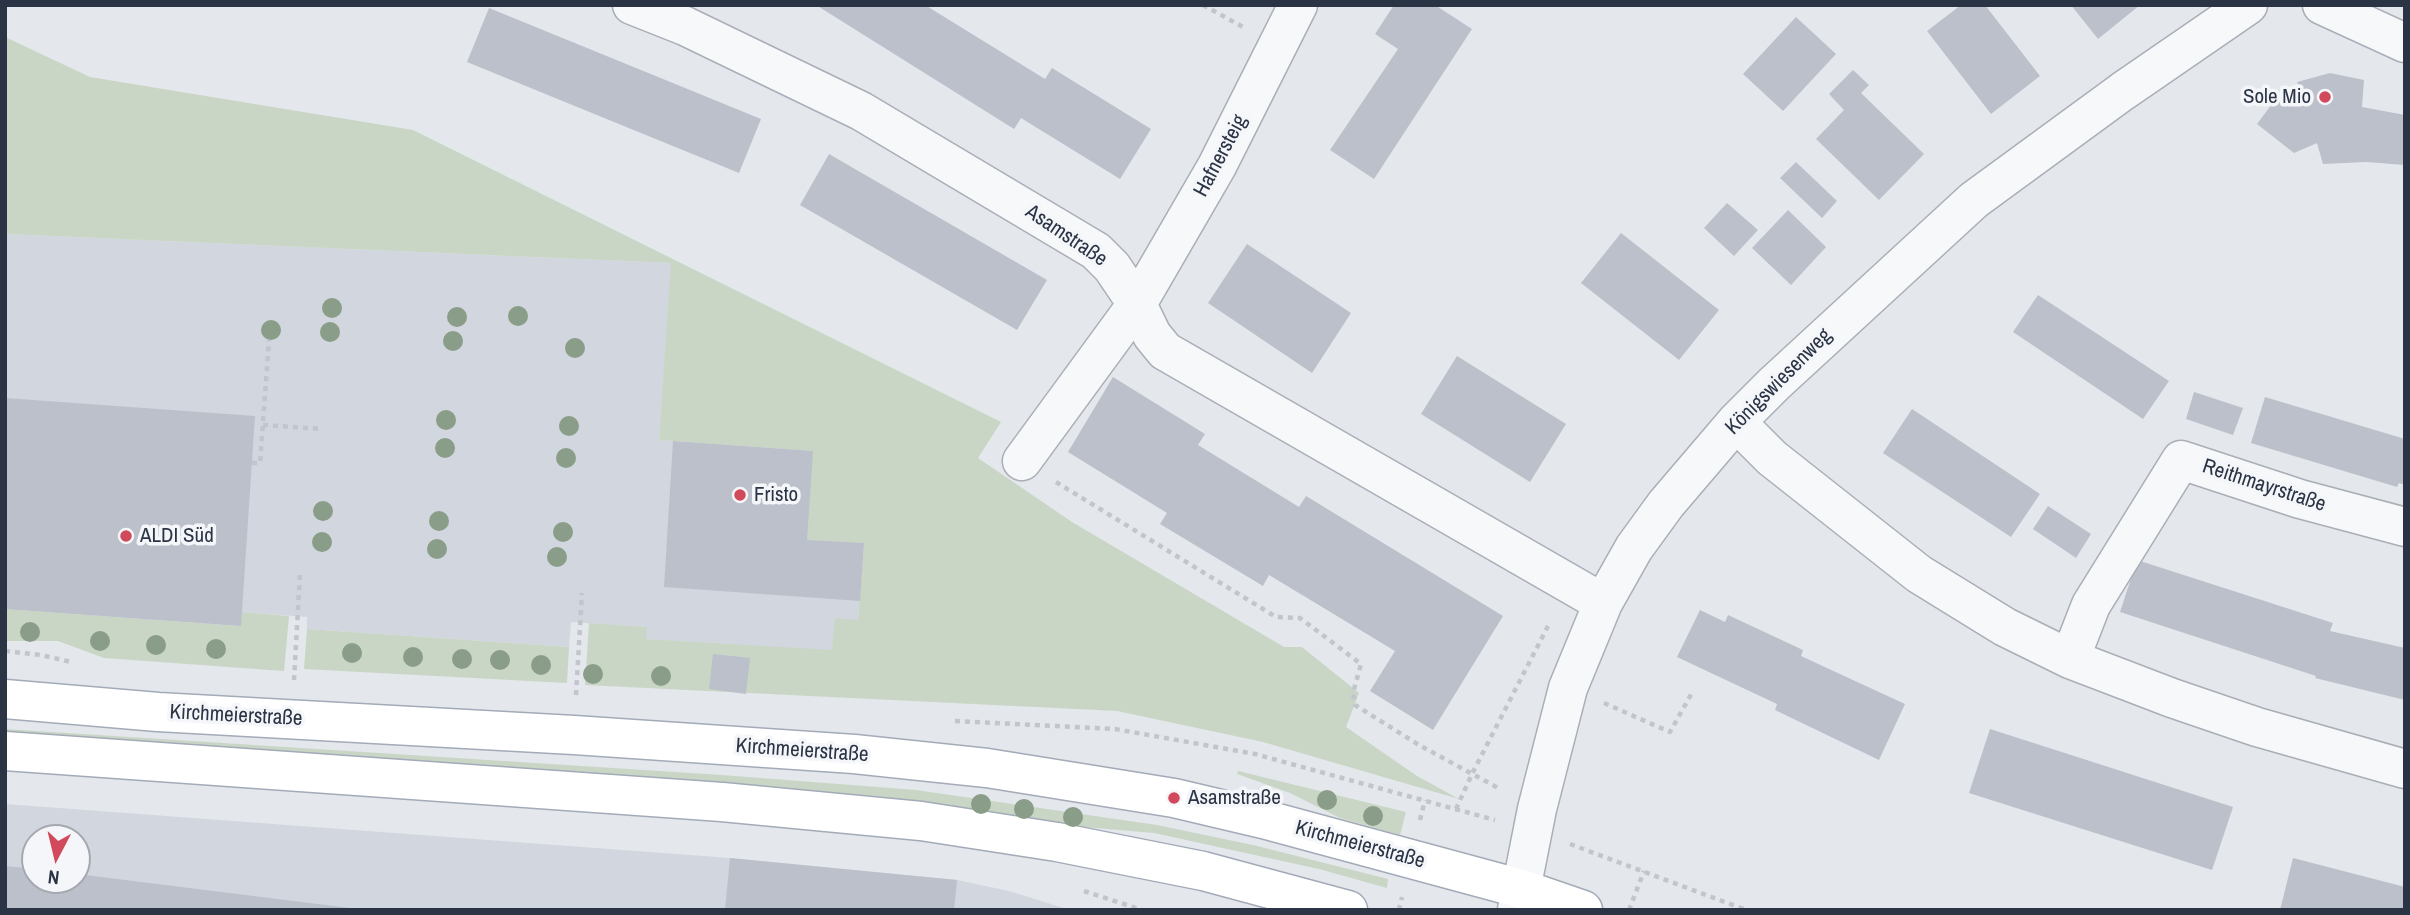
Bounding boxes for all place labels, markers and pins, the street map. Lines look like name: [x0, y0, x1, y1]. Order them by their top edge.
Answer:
place label: Sole Mio: [2243, 84, 2311, 110]
marker: Sole Mio: [2317, 89, 2333, 105]
place label: Fristo: [754, 482, 798, 508]
marker: Fristo: [732, 487, 748, 503]
place label: ALDI Süd: [140, 523, 214, 549]
marker: ALDI Süd: [118, 528, 134, 544]
place label: Asamstraße: [1188, 785, 1281, 811]
marker: Asamstraße: [1166, 790, 1182, 806]

